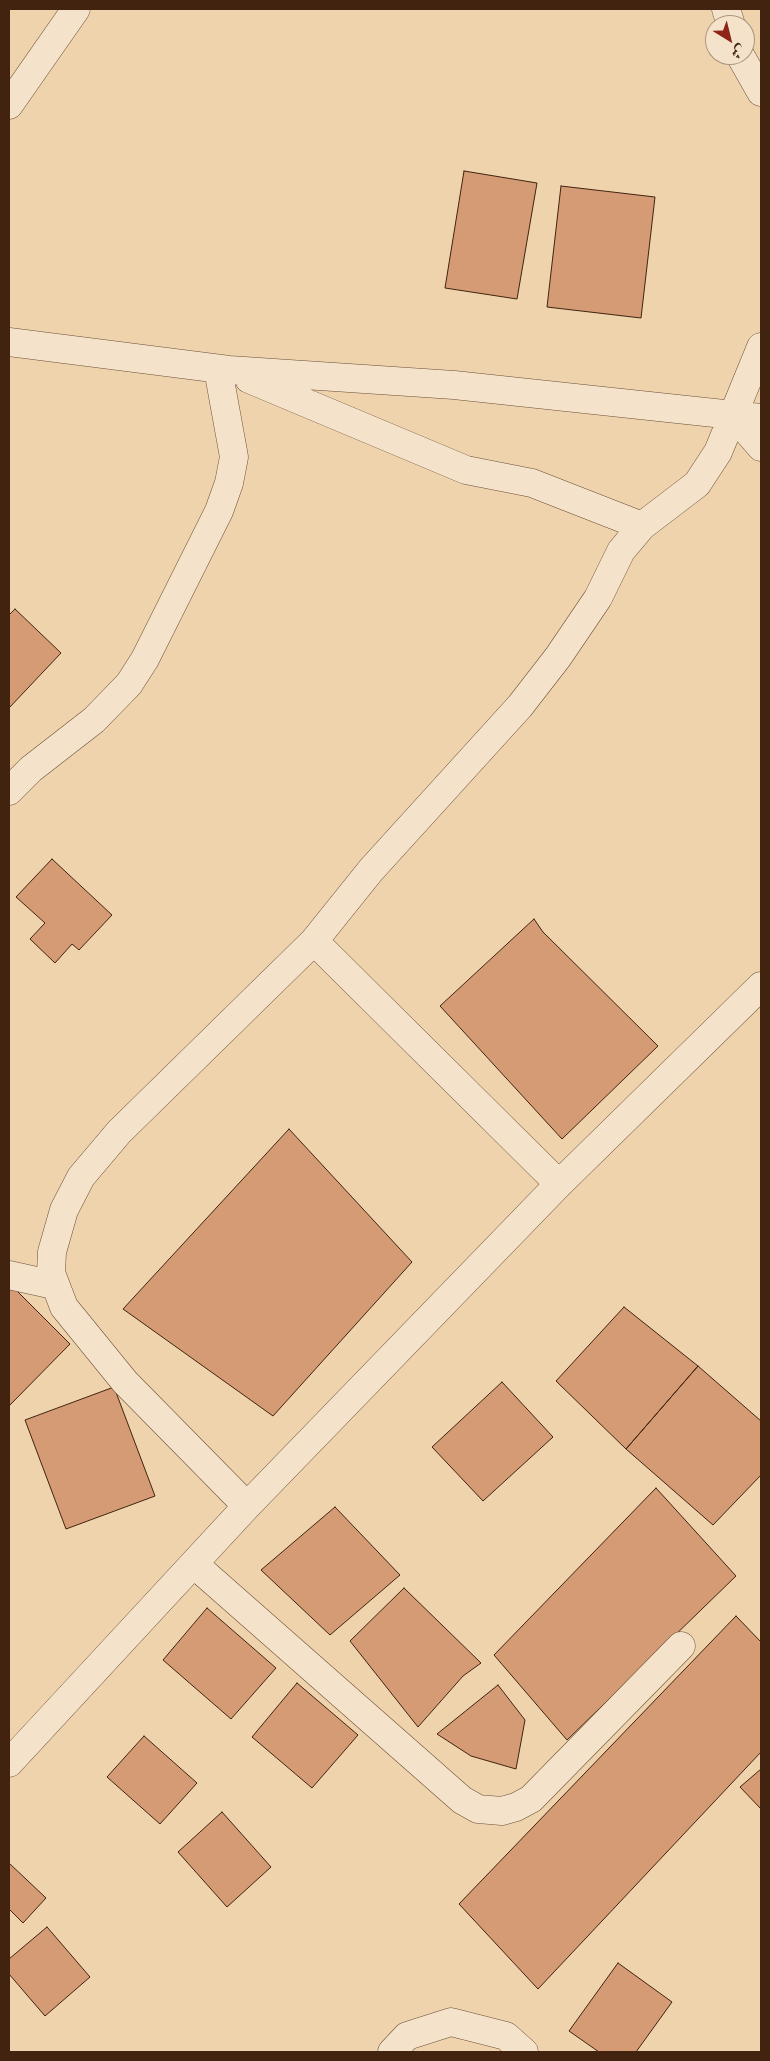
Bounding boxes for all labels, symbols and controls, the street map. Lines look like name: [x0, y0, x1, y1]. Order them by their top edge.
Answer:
north arrow: [705, 15, 755, 65]
text: ش: [728, 41, 749, 63]

